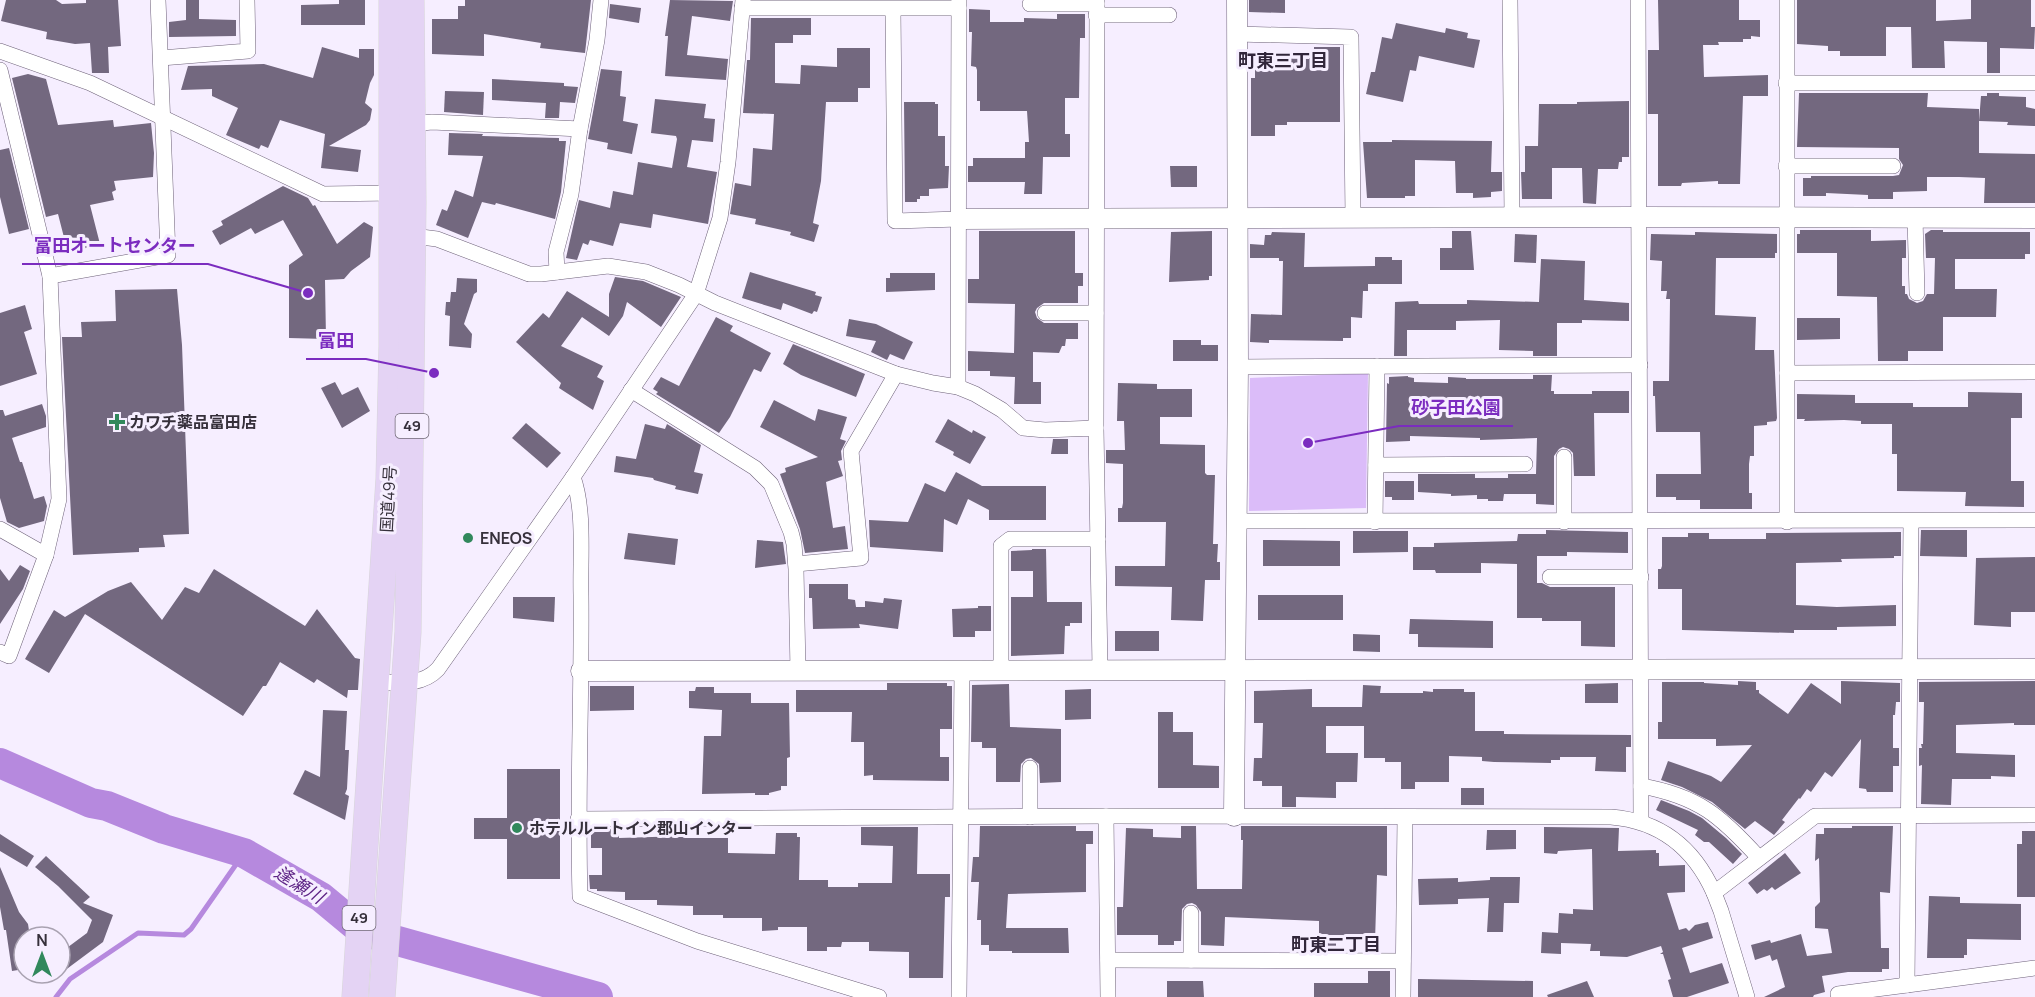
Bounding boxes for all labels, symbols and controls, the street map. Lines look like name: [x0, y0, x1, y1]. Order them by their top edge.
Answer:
district label: 町東三丁目: [1238, 48, 1328, 72]
callout: 富田オートセンター: [22, 228, 208, 264]
text: 富田オートセンター: [34, 233, 196, 257]
callout: 富田: [306, 323, 366, 359]
text: 富田: [318, 328, 354, 352]
callout: 砂子田公園: [1399, 390, 1513, 426]
text: 砂子田公園: [1411, 395, 1501, 419]
place label: カワチ薬品富田店: [129, 411, 257, 433]
road number: 49: [396, 414, 428, 438]
marker: カワチ薬品富田店: [110, 415, 124, 429]
street label: 国道49号: [375, 465, 401, 533]
place label: ENEOS: [480, 527, 532, 549]
marker: ENEOS: [461, 531, 475, 545]
place label: ホテルルートイン郡山インター: [529, 817, 753, 839]
marker: ホテルルートイン郡山インター: [510, 821, 524, 835]
water label: 逢瀬川: [270, 860, 330, 910]
road number: 49: [342, 906, 376, 930]
north arrow: [12, 925, 72, 985]
text: N: [36, 929, 48, 951]
district label: 町東二丁目: [1291, 932, 1381, 956]

